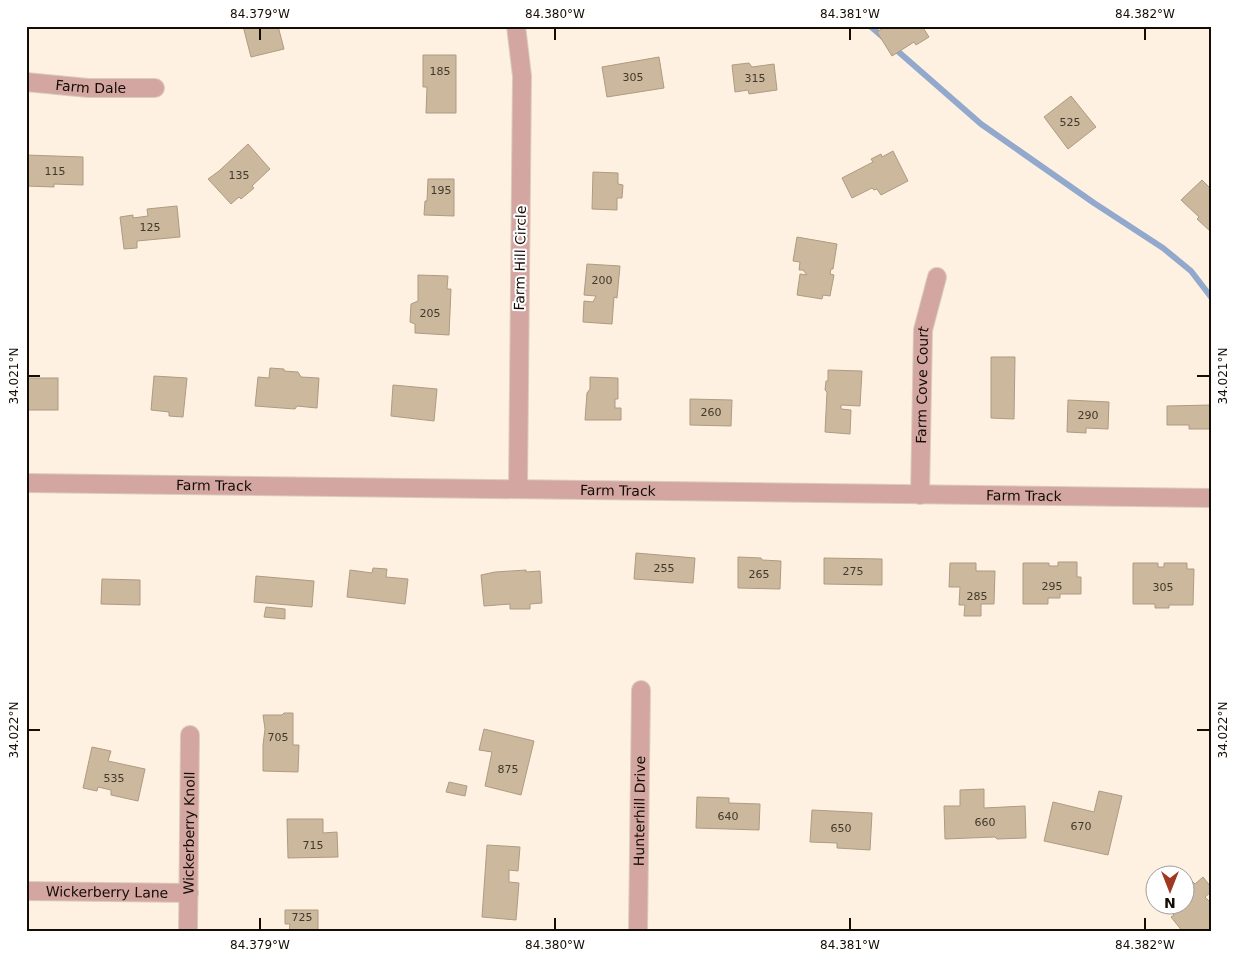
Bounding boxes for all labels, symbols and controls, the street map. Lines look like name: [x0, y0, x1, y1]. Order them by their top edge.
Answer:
text: 84.379°W: [230, 7, 290, 21]
text: 84.380°W: [525, 7, 585, 21]
text: 84.381°W: [820, 7, 880, 21]
text: 84.382°W: [1115, 7, 1175, 21]
house number: 185: [430, 65, 451, 78]
house number: 305: [623, 71, 644, 84]
house number: 315: [745, 72, 766, 85]
street label: Farm Dale: [55, 77, 126, 96]
house number: 525: [1060, 116, 1081, 129]
house number: 115: [45, 165, 66, 178]
house number: 135: [229, 169, 250, 182]
house number: 195: [431, 184, 452, 197]
street label: Farm Hill Circle: [511, 205, 529, 311]
house number: 125: [140, 221, 161, 234]
house number: 200: [592, 274, 613, 287]
house number: 205: [420, 307, 441, 320]
street label: Farm Cove Court: [913, 324, 932, 444]
text: 34.021°N: [7, 348, 21, 404]
text: 34.021°N: [1216, 348, 1230, 404]
house number: 260: [701, 406, 722, 419]
house number: 290: [1078, 409, 1099, 422]
street label: Farm Track: [176, 477, 253, 494]
street label: Farm Track: [580, 482, 657, 499]
street label: Farm Track: [986, 487, 1063, 504]
house number: 255: [654, 562, 675, 575]
house number: 275: [843, 565, 864, 578]
house number: 265: [749, 568, 770, 581]
house number: 295: [1042, 580, 1063, 593]
house number: 305: [1153, 581, 1174, 594]
house number: 285: [967, 590, 988, 603]
text: 34.022°N: [7, 702, 21, 758]
text: 34.022°N: [1216, 702, 1230, 758]
house number: 705: [268, 731, 289, 744]
street label: Hunterhill Drive: [631, 756, 648, 866]
house number: 875: [498, 763, 519, 776]
street label: Wickerberry Knoll: [180, 771, 198, 895]
house number: 535: [104, 772, 125, 785]
house number: 640: [718, 810, 739, 823]
house number: 660: [975, 816, 996, 829]
house number: 670: [1071, 820, 1092, 833]
house number: 650: [831, 822, 852, 835]
house number: 715: [303, 839, 324, 852]
north arrow: [1144, 866, 1194, 916]
street label: Wickerberry Lane: [46, 883, 168, 901]
text: N: [1164, 895, 1176, 911]
house number: 725: [292, 911, 313, 924]
text: 84.379°W: [230, 938, 290, 952]
text: 84.380°W: [525, 938, 585, 952]
text: 84.381°W: [820, 938, 880, 952]
text: 84.382°W: [1115, 938, 1175, 952]

